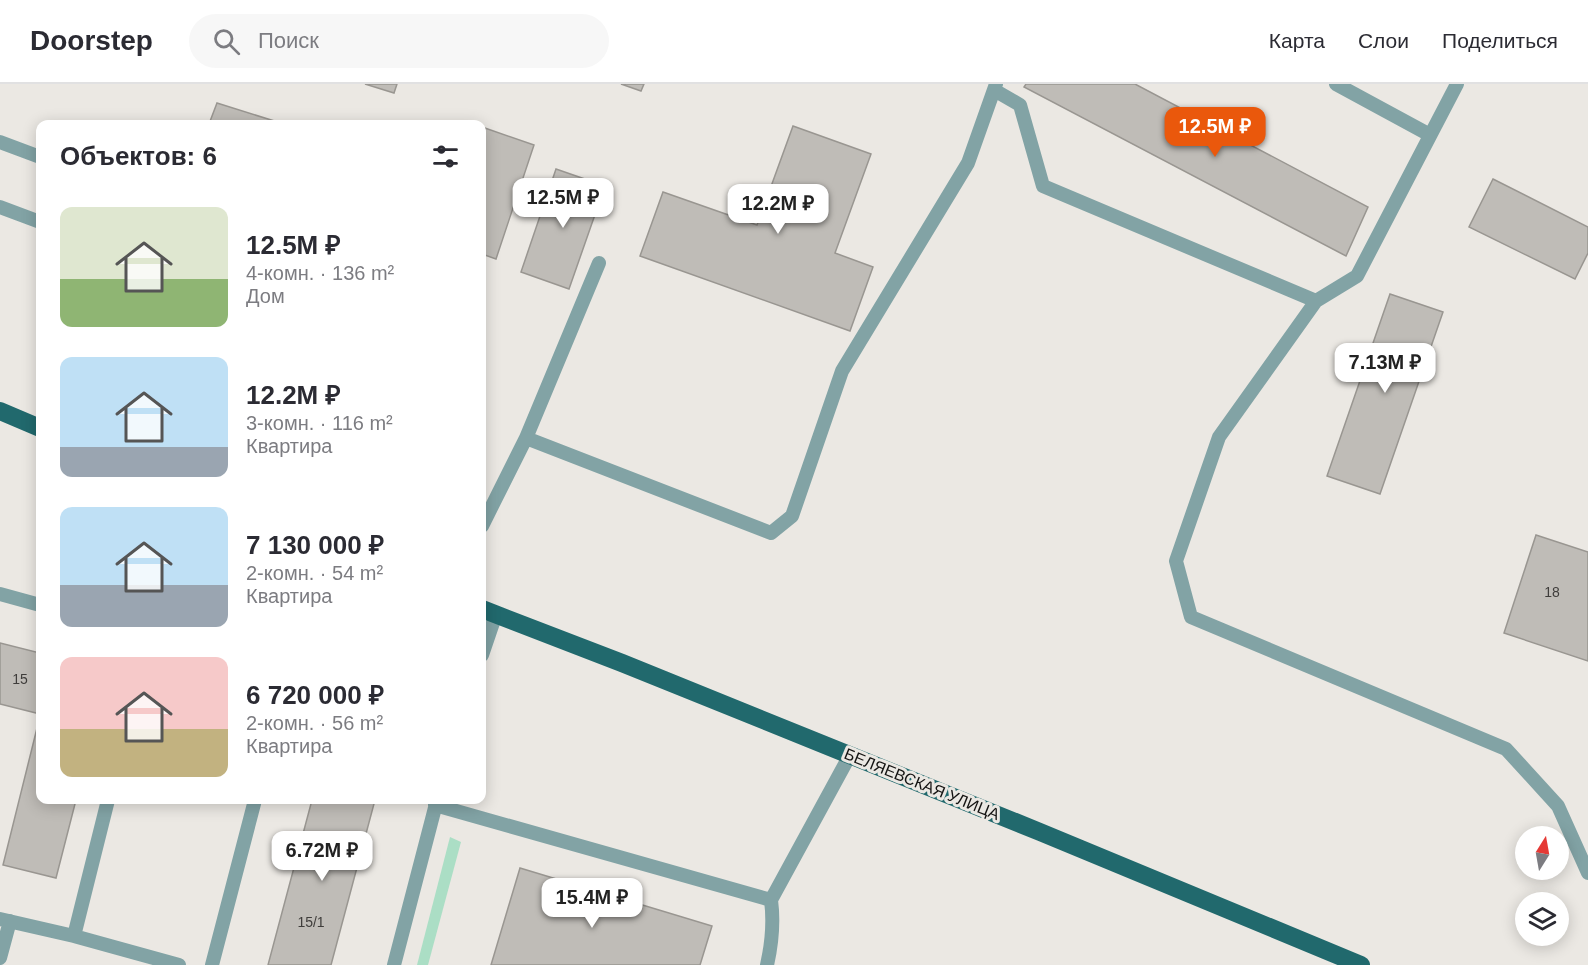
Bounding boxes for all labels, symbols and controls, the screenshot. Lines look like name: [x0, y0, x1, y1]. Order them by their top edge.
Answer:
search box: [189, 14, 609, 68]
text: Doorstep: [30, 25, 153, 56]
icon: search: [210, 25, 243, 58]
text: Поиск: [258, 28, 319, 53]
text: Карта: [1269, 29, 1325, 52]
text: Слои: [1358, 29, 1409, 52]
text: Поделиться: [1442, 29, 1558, 52]
pin: 12.5M ₽: [1160, 107, 1270, 158]
text: 12.5M ₽: [1179, 115, 1251, 137]
icon: filters: [429, 140, 462, 173]
text: Объектов: 6: [60, 141, 217, 171]
pin: 12.5M ₽: [508, 178, 618, 229]
pin: 12.2M ₽: [723, 184, 833, 235]
text: 12.5M ₽: [527, 186, 599, 208]
text: 12.2M ₽: [742, 192, 814, 214]
text: 12.5M ₽: [246, 230, 341, 260]
icon: home: [108, 231, 180, 303]
text: 4-комн. · 136 m²: [246, 262, 394, 284]
text: Дом: [246, 285, 285, 307]
pin: 7.13M ₽: [1330, 343, 1440, 394]
text: 7.13M ₽: [1349, 351, 1421, 373]
text: 12.2M ₽: [246, 380, 341, 410]
icon: home: [108, 381, 180, 453]
text: 3-комн. · 116 m²: [246, 412, 393, 434]
text: Квартира: [246, 435, 332, 457]
text: 7 130 000 ₽: [246, 530, 384, 560]
icon: home: [108, 531, 180, 603]
text: 2-комн. · 54 m²: [246, 562, 383, 584]
house number: 18: [1544, 584, 1560, 600]
text: Квартира: [246, 585, 332, 607]
house number: 15: [12, 671, 28, 687]
text: 6 720 000 ₽: [246, 680, 384, 710]
icon: home: [108, 681, 180, 753]
text: 2-комн. · 56 m²: [246, 712, 383, 734]
text: Квартира: [246, 735, 332, 757]
street label: БЕЛЯЕВСКАЯ УЛИЦА: [842, 745, 1002, 823]
north arrow: [1515, 826, 1569, 880]
map controls: [1515, 826, 1569, 946]
pin: 6.72M ₽: [267, 831, 377, 882]
text: 6.72M ₽: [286, 839, 358, 861]
pin: 15.4M ₽: [537, 878, 647, 929]
text: 15.4M ₽: [556, 886, 628, 908]
button: layers: [1515, 892, 1569, 946]
house number: 15/1: [297, 914, 325, 930]

